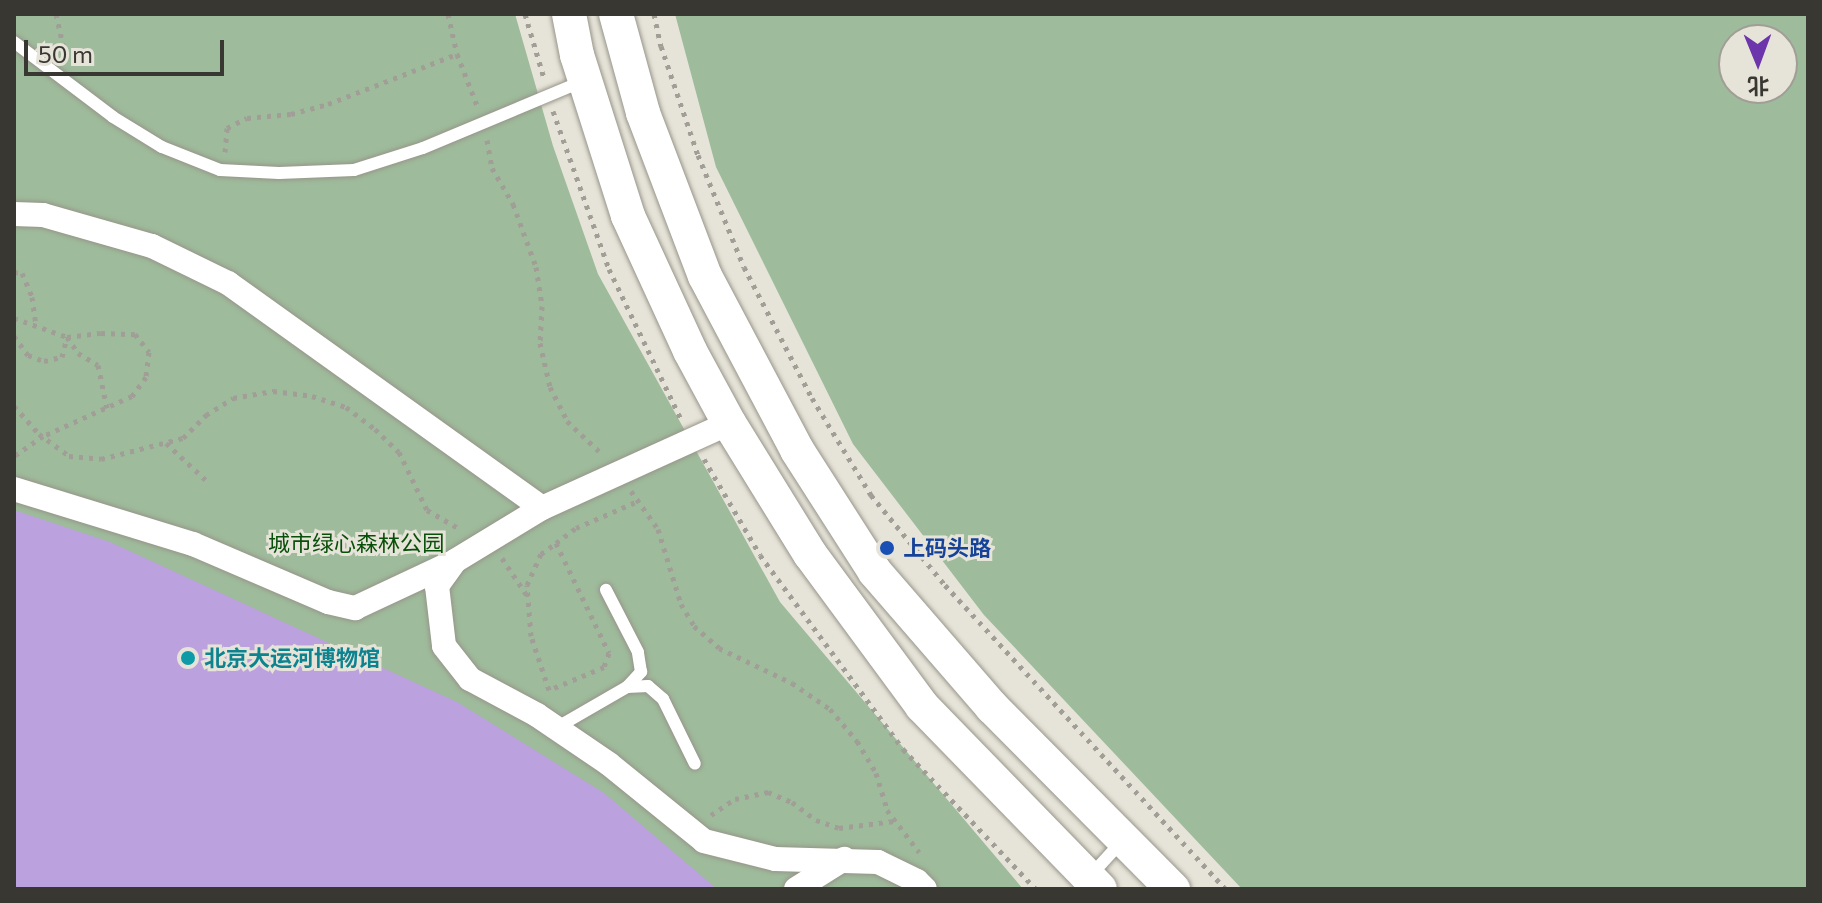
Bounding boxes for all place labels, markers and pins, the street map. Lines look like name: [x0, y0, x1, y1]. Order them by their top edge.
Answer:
place label: 上码头路: [903, 535, 991, 561]
marker: 上码头路: [878, 539, 896, 557]
place label: 北京大运河博物馆: [204, 645, 380, 671]
marker: 北京大运河博物馆: [179, 649, 197, 667]

